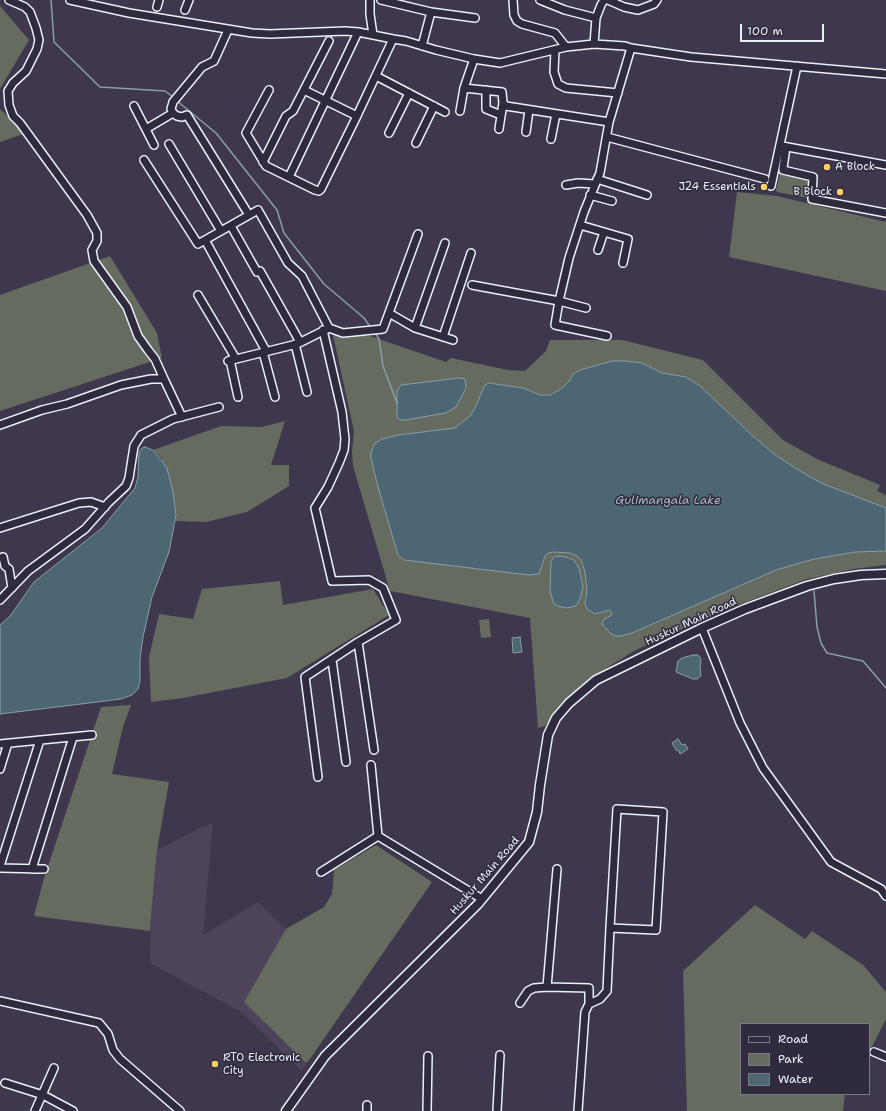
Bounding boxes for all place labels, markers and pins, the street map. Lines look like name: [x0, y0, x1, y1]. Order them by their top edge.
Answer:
place label: A Block: [835, 160, 875, 174]
marker: A Block: [822, 162, 832, 172]
place label: J24 Essentials: [678, 180, 756, 194]
marker: J24 Essentials: [759, 182, 769, 192]
place label: B Block: [794, 185, 832, 199]
marker: B Block: [835, 187, 845, 197]
place label: RTO Electronic City: [223, 1051, 300, 1077]
marker: RTO Electronic City: [210, 1059, 220, 1069]

